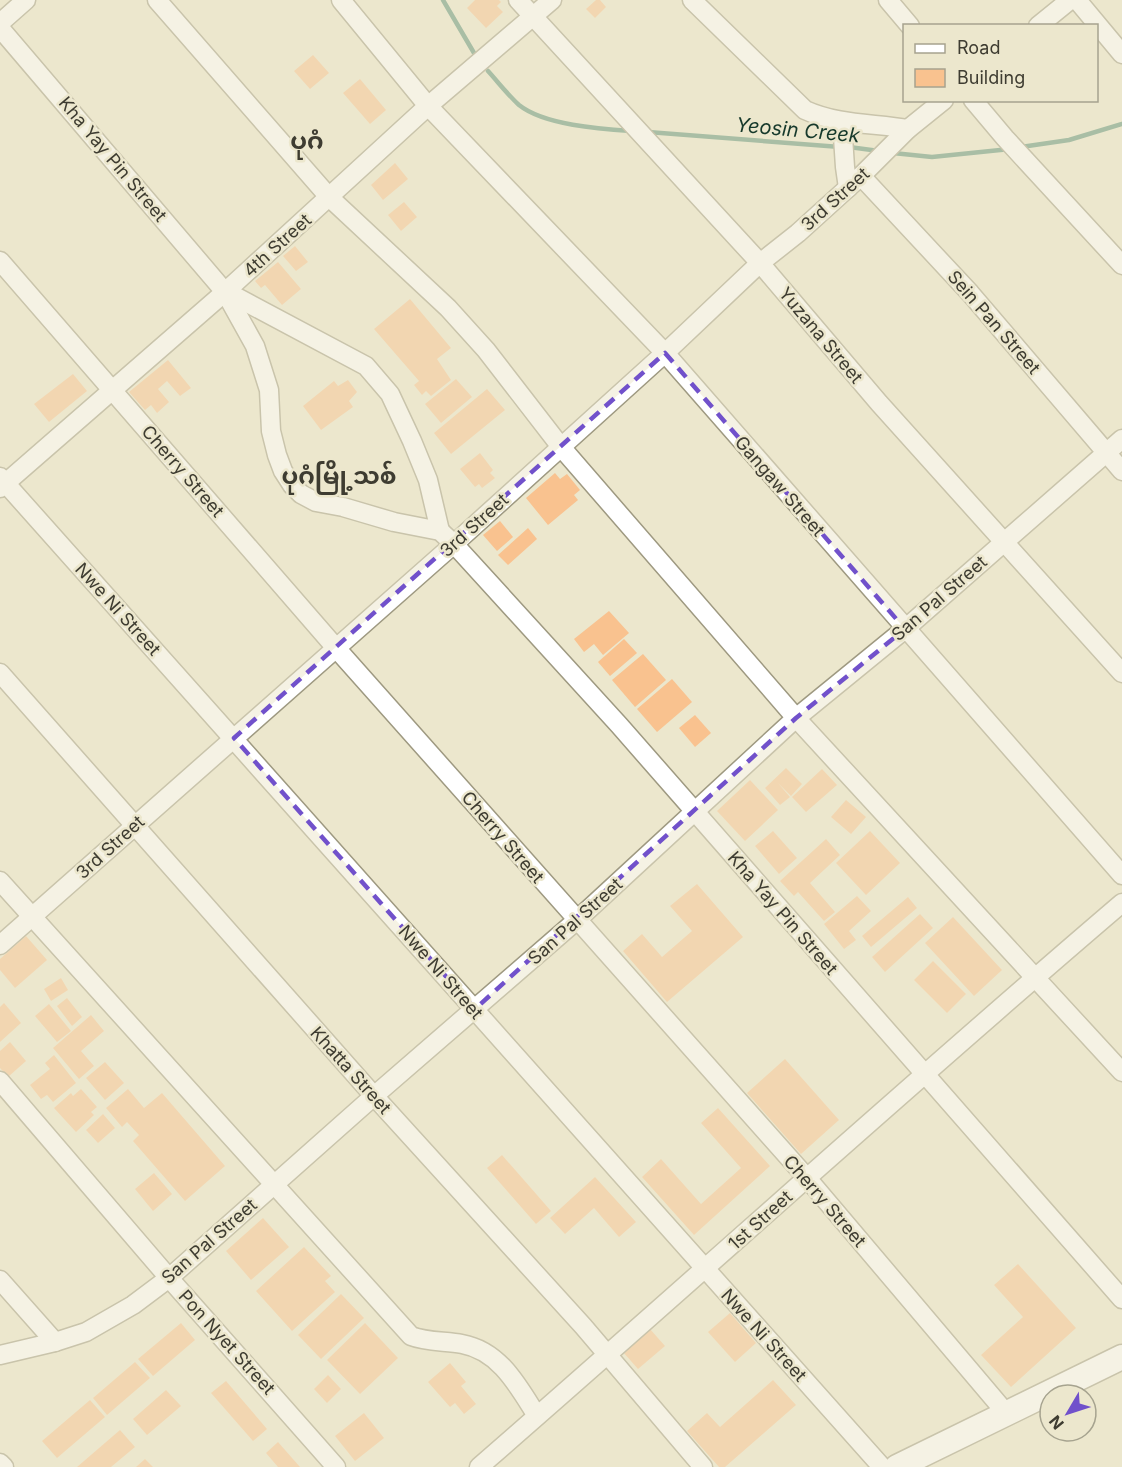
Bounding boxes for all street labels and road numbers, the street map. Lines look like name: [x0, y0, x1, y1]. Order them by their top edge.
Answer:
street label: Kha Yay Pin Street: [55, 92, 171, 226]
street label: 3rd Street: [797, 163, 873, 235]
street label: 4th Street: [239, 209, 315, 281]
street label: Sein Pan Street: [943, 266, 1045, 378]
street label: Yuzana Street: [775, 283, 867, 387]
street label: Cherry Street: [138, 421, 229, 521]
street label: Gangaw Street: [731, 432, 829, 540]
street label: 3rd Street: [436, 489, 512, 561]
street label: San Pal Street: [887, 551, 991, 645]
street label: Nwe Ni Street: [71, 558, 165, 660]
street label: Cherry Street: [458, 787, 549, 887]
street label: 3rd Street: [72, 811, 148, 883]
street label: Kha Yay Pin Street: [724, 847, 842, 979]
street label: San Pal Street: [524, 873, 626, 969]
street label: Nwe Ni Street: [395, 921, 487, 1023]
street label: Khatta Street: [306, 1022, 396, 1118]
street label: Cherry Street: [780, 1151, 871, 1251]
street label: 1st Street: [724, 1186, 796, 1254]
street label: San Pal Street: [157, 1194, 261, 1288]
street label: Nwe Ni Street: [717, 1284, 811, 1386]
street label: Pon Nyet Street: [175, 1285, 280, 1399]

